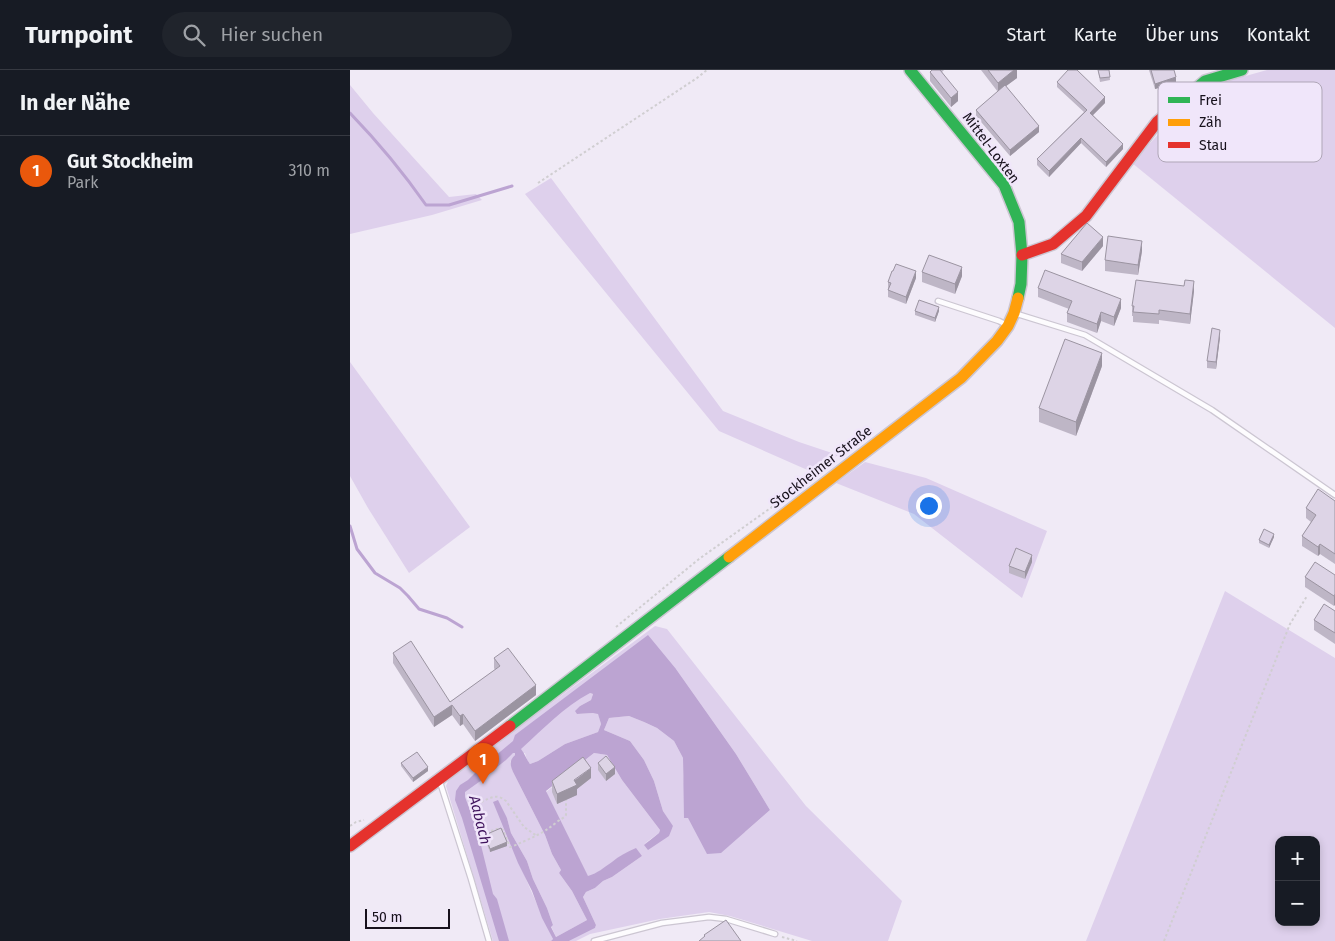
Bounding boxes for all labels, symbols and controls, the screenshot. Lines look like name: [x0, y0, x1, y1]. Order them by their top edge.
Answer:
search box: [162, 12, 512, 57]
text: Turnpoint: [25, 21, 132, 49]
icon: search: [180, 21, 208, 49]
text: Hier suchen: [220, 23, 323, 46]
text: Start: [1006, 24, 1046, 46]
text: Karte: [1074, 24, 1117, 46]
text: Über uns: [1145, 24, 1219, 46]
text: Kontakt: [1247, 24, 1310, 46]
legend: [1158, 82, 1322, 162]
text: In der Nähe: [20, 90, 130, 116]
text: Frei: [1199, 92, 1222, 109]
street label: Mittel-Loxten: [959, 109, 1023, 187]
text: Zäh: [1199, 114, 1222, 131]
text: Stau: [1199, 137, 1227, 154]
text: Gut Stockheim: [67, 150, 193, 173]
text: 1: [32, 161, 40, 180]
text: 310 m: [289, 161, 330, 180]
text: Park: [67, 173, 99, 192]
street label: Stockheimer Straße: [767, 422, 875, 512]
your location: [916, 493, 942, 519]
pin: 1: [467, 743, 499, 784]
water label: Aabach: [465, 793, 495, 846]
map controls: [1275, 836, 1320, 926]
button: +: [1275, 836, 1320, 881]
button: −: [1275, 881, 1320, 926]
scale bar: [365, 906, 450, 929]
text: 50 m: [372, 909, 403, 926]

